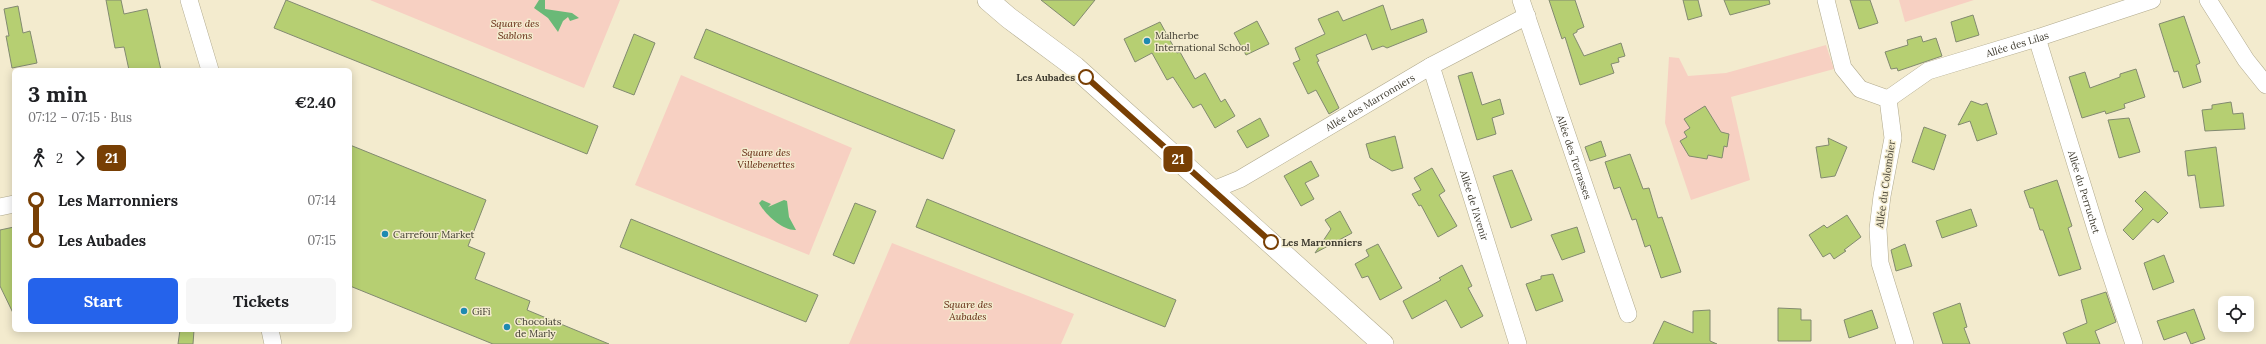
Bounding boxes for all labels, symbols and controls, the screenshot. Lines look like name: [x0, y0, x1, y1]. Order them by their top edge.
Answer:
park label: Square des Sablons: [491, 17, 539, 42]
street label: Allée des Lilas: [1983, 28, 2051, 60]
place label: Malherbe International School: [1155, 29, 1250, 54]
marker: Malherbe International School: [1142, 36, 1152, 46]
marker: Les Aubades: [1078, 69, 1094, 85]
place label: Les Aubades: [1016, 71, 1075, 84]
street label: Allée des Marronniers: [1322, 71, 1418, 135]
text: 3 min: [28, 80, 88, 108]
text: €2.40: [295, 93, 336, 112]
text: 07:12 – 07:15 · Bus: [28, 109, 132, 126]
street label: Allée des Terrasses: [1553, 112, 1595, 202]
street label: Allée du Colombier: [1873, 139, 1898, 230]
park label: Square des Villebenettes: [737, 146, 795, 171]
line badge: 21: [1160, 146, 1196, 172]
icon: walk: [28, 147, 50, 169]
icon: forward: [69, 147, 91, 169]
street label: Allée du Perruchet: [2065, 148, 2103, 235]
text: 21: [105, 149, 118, 167]
text: 2: [56, 150, 63, 167]
text: 21: [1171, 150, 1185, 168]
street label: Allée de l'Avenir: [1457, 168, 1491, 243]
text: Les Marronniers: [58, 191, 178, 210]
text: 07:14: [307, 192, 336, 209]
place label: Carrefour Market: [393, 228, 475, 241]
marker: Carrefour Market: [380, 229, 390, 239]
text: Les Aubades: [58, 231, 146, 250]
text: 07:15: [307, 232, 336, 249]
marker: Les Marronniers: [1263, 234, 1279, 250]
place label: Les Marronniers: [1282, 236, 1362, 249]
button: Start: [28, 278, 178, 324]
button: Tickets: [186, 278, 336, 324]
map controls: [2218, 296, 2254, 332]
button: locate: [2218, 296, 2254, 332]
park label: Square des Aubades: [944, 298, 992, 323]
place label: GiFi: [472, 305, 491, 318]
marker: GiFi: [459, 306, 469, 316]
place label: Chocolats de Marly: [515, 315, 562, 340]
marker: Chocolats de Marly: [502, 322, 512, 332]

